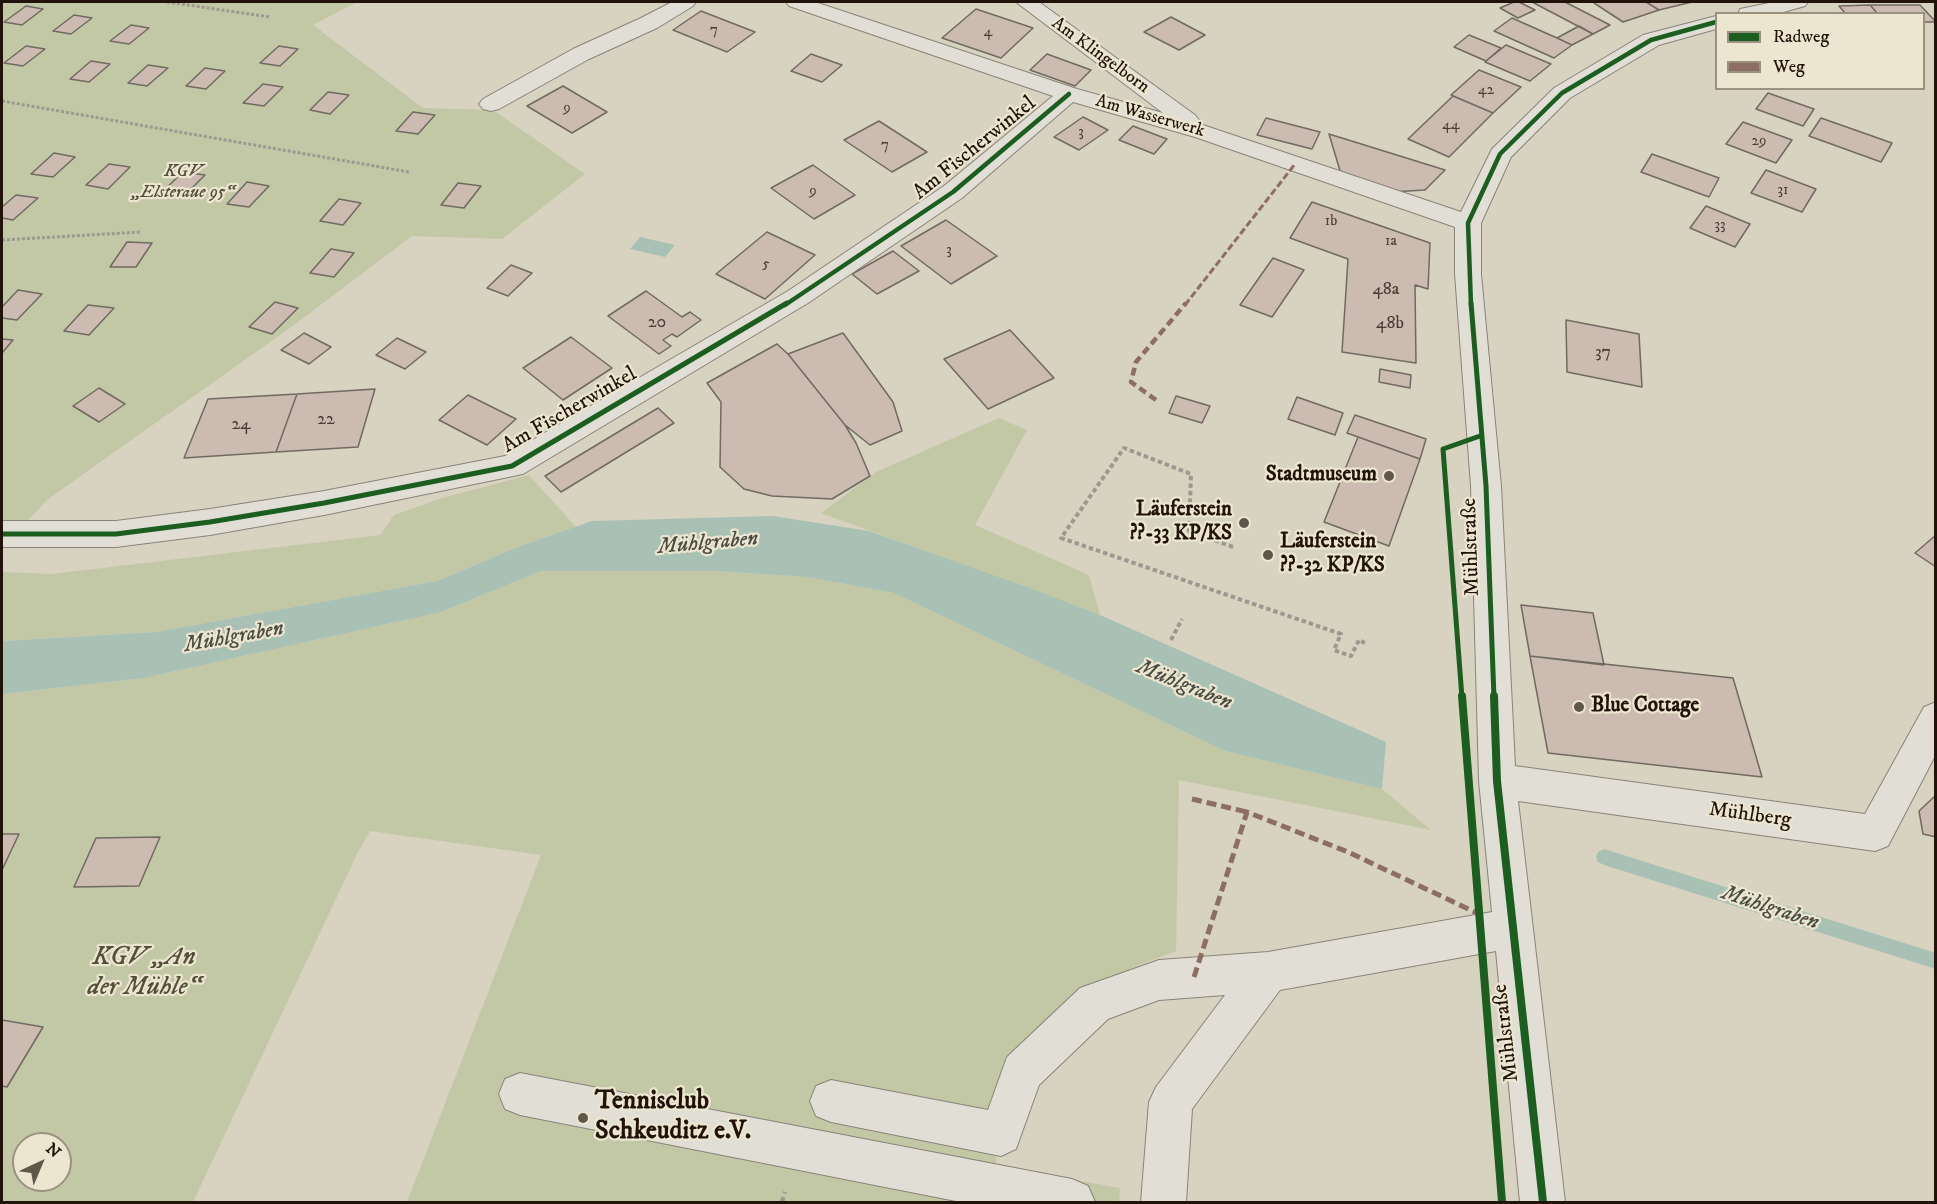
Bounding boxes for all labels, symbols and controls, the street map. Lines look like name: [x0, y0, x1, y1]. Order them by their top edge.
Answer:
legend: [1715, 12, 1925, 90]
street label: Am Klingelborn: [1047, 13, 1153, 99]
house number: 7: [710, 22, 718, 40]
house number: 4: [984, 24, 992, 42]
text: Radweg: [1773, 26, 1829, 48]
text: Weg: [1773, 56, 1805, 78]
house number: 42: [1478, 82, 1494, 100]
street label: Am Wasserwerk: [1093, 91, 1207, 143]
street label: Am Fischerwinkel: [909, 92, 1041, 206]
house number: 9: [563, 100, 571, 118]
house number: 44: [1442, 117, 1460, 135]
house number: 3: [1078, 124, 1084, 142]
house number: 29: [1752, 133, 1766, 151]
house number: 7: [881, 137, 889, 155]
park label: KGV „Elsteraue 95“: [132, 161, 234, 204]
house number: 31: [1777, 182, 1789, 200]
house number: 9: [809, 183, 817, 201]
house number: 1b: [1325, 213, 1337, 231]
house number: 33: [1714, 217, 1726, 235]
house number: 1a: [1385, 233, 1397, 251]
house number: 3: [946, 242, 952, 260]
house number: 5: [762, 256, 770, 274]
house number: 48a: [1372, 279, 1400, 301]
house number: 20: [648, 312, 666, 334]
house number: 48b: [1376, 313, 1404, 335]
house number: 37: [1595, 342, 1611, 364]
street label: Am Fischerwinkel: [498, 362, 642, 460]
house number: 22: [317, 409, 335, 431]
house number: 24: [231, 414, 251, 436]
place label: Stadtmuseum: [1266, 463, 1377, 489]
marker: Stadtmuseum: [1382, 469, 1396, 483]
street label: Mühlstraße: [1458, 497, 1486, 597]
place label: Läuferstein ??-33 KP/KS: [1130, 498, 1232, 548]
marker: Läuferstein ??-33 KP/KS: [1237, 516, 1251, 530]
water label: Mühlgraben: [657, 526, 759, 562]
place label: Läuferstein ??-32 KP/KS: [1280, 530, 1385, 580]
marker: Läuferstein ??-32 KP/KS: [1261, 548, 1275, 562]
water label: Mühlgraben: [182, 616, 286, 660]
water label: Mühlgraben: [1132, 655, 1236, 717]
place label: Blue Cottage: [1591, 694, 1699, 720]
marker: Blue Cottage: [1572, 700, 1586, 714]
street label: Mühlberg: [1707, 798, 1793, 834]
water label: Mühlgraben: [1718, 881, 1822, 937]
park label: KGV „An der Mühle“: [88, 943, 200, 1005]
street label: Mühlstraße: [1489, 983, 1525, 1083]
place label: Tennisclub Schkeuditz e.V.: [595, 1087, 751, 1148]
marker: Tennisclub Schkeuditz e.V.: [576, 1111, 590, 1125]
north arrow: [12, 1132, 72, 1192]
text: N: [41, 1139, 65, 1162]

